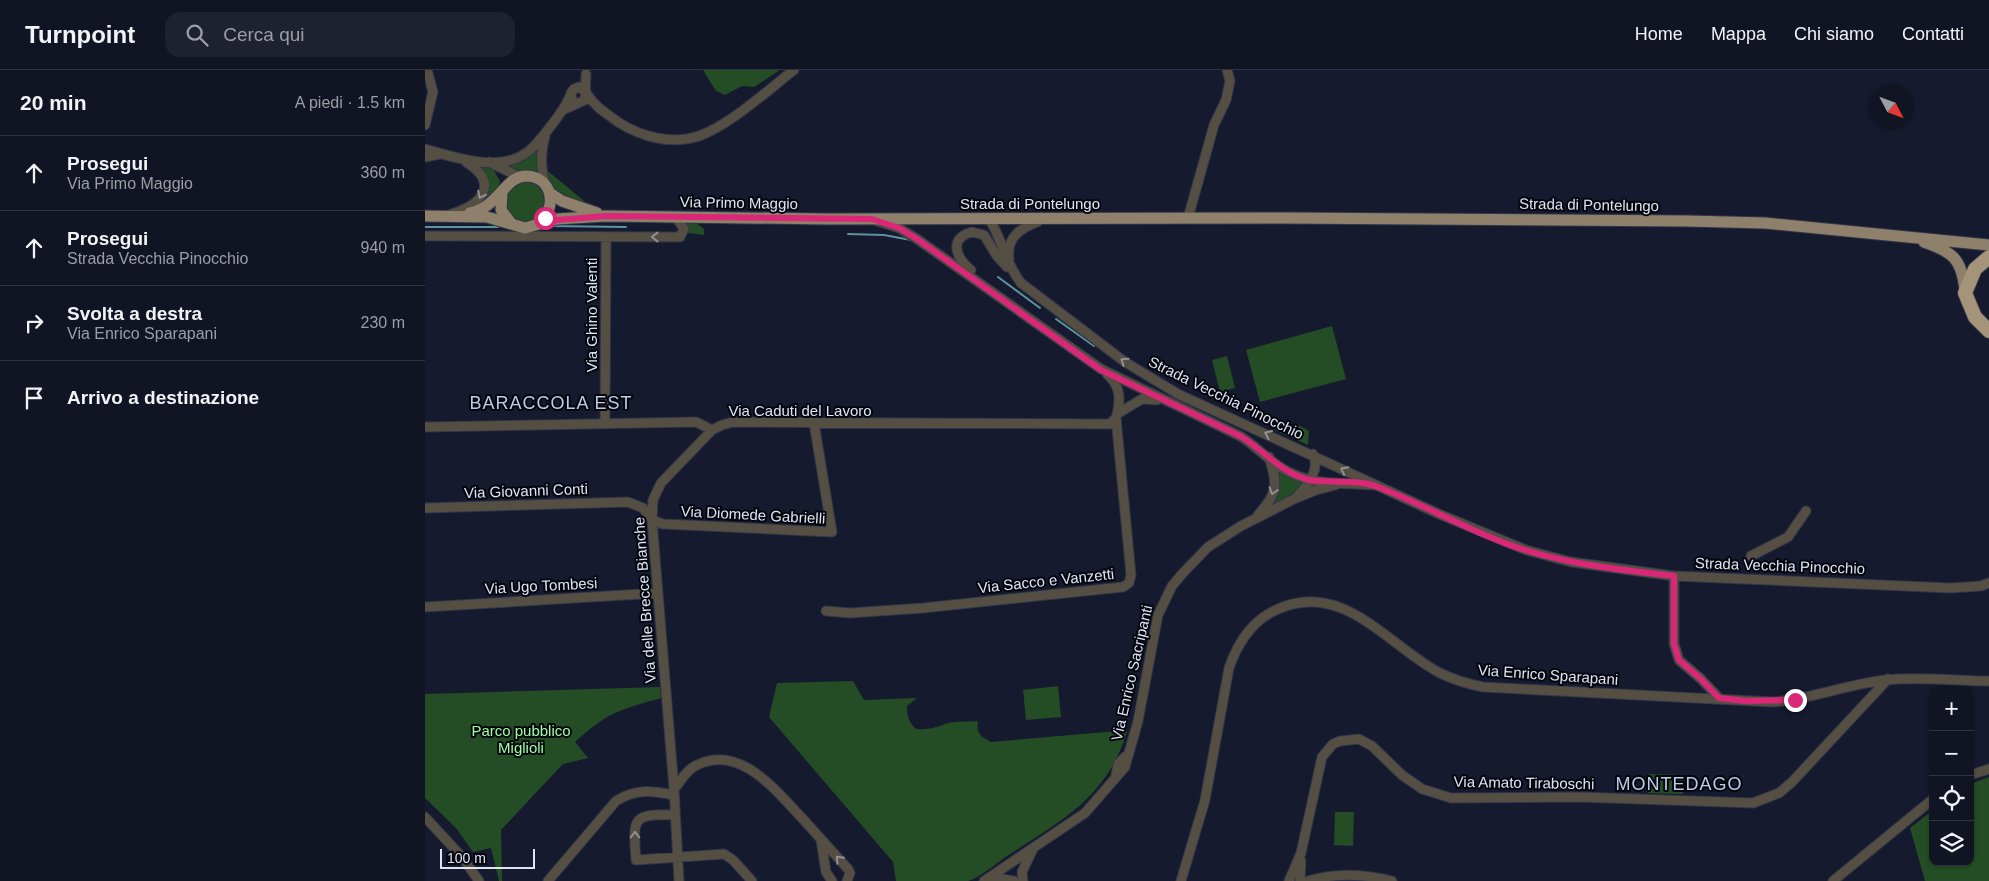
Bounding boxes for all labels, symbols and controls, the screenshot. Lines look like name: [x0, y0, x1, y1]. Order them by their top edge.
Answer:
search box: [165, 12, 515, 57]
text: Turnpoint: [25, 21, 135, 48]
icon: search: [183, 21, 211, 49]
text: Cerca qui: [223, 24, 305, 45]
text: Home: [1635, 24, 1683, 44]
text: Mappa: [1711, 24, 1766, 44]
text: Chi siamo: [1794, 24, 1874, 44]
text: Contatti: [1902, 24, 1964, 44]
north arrow: [1869, 85, 1914, 130]
text: 20 min: [20, 91, 87, 114]
text: A piedi · 1.5 km: [295, 94, 405, 111]
text: Prosegui: [67, 153, 148, 174]
icon: ahead: [20, 159, 48, 187]
text: 360 m: [361, 164, 405, 181]
text: Via Primo Maggio: [67, 175, 193, 192]
one-way arrow: [477, 189, 487, 198]
street label: Via Primo Maggio: [680, 193, 798, 212]
street label: Strada di Pontelungo: [960, 195, 1100, 212]
street label: Strada di Pontelungo: [1519, 195, 1659, 214]
route start: [534, 207, 557, 230]
text: Prosegui: [67, 228, 148, 249]
one-way arrow: [651, 232, 658, 242]
icon: ahead: [20, 234, 48, 262]
text: 940 m: [361, 239, 405, 256]
text: Strada Vecchia Pinocchio: [67, 250, 248, 267]
street label: Via Ghino Valenti: [583, 258, 600, 372]
text: Svolta a destra: [67, 303, 202, 324]
icon: right: [20, 309, 48, 337]
text: 230 m: [361, 314, 405, 331]
text: Via Enrico Sparapani: [67, 325, 217, 342]
street label: Strada Vecchia Pinocchio: [1146, 353, 1306, 442]
one-way arrow: [1120, 358, 1129, 367]
icon: arrive: [20, 384, 48, 412]
text: Arrivo a destinazione: [67, 387, 259, 408]
district label: BARACCOLA EST: [469, 393, 633, 413]
street label: Via Caduti del Lavoro: [728, 402, 872, 419]
one-way arrow: [1264, 430, 1273, 441]
one-way arrow: [1341, 466, 1350, 476]
street label: Via Giovanni Conti: [464, 480, 588, 501]
one-way arrow: [1269, 486, 1279, 495]
street label: Via Diomede Gabrielli: [680, 502, 826, 527]
street label: Via delle Brecce Bianche: [630, 516, 659, 684]
street label: Strada Vecchia Pinocchio: [1695, 554, 1865, 577]
street label: Via Sacco e Vanzetti: [977, 565, 1115, 596]
street label: Via Ugo Tombesi: [484, 574, 598, 597]
street label: Via Enrico Sacripanti: [1108, 603, 1155, 743]
street label: Via Enrico Sparapani: [1477, 661, 1619, 688]
map controls: [1929, 686, 1974, 866]
button: +: [1929, 686, 1974, 731]
route end: [1784, 689, 1807, 712]
park label: Parco pubblico Miglioli: [471, 722, 571, 756]
button: −: [1929, 731, 1974, 776]
street label: Via Amato Tiraboschi: [1454, 773, 1594, 792]
district label: MONTEDAGO: [1615, 774, 1743, 794]
button: locate: [1929, 776, 1974, 821]
button: layers: [1929, 821, 1974, 866]
one-way arrow: [630, 831, 640, 839]
scale bar: [440, 846, 535, 869]
text: 100 m: [447, 850, 486, 866]
one-way arrow: [836, 856, 845, 865]

